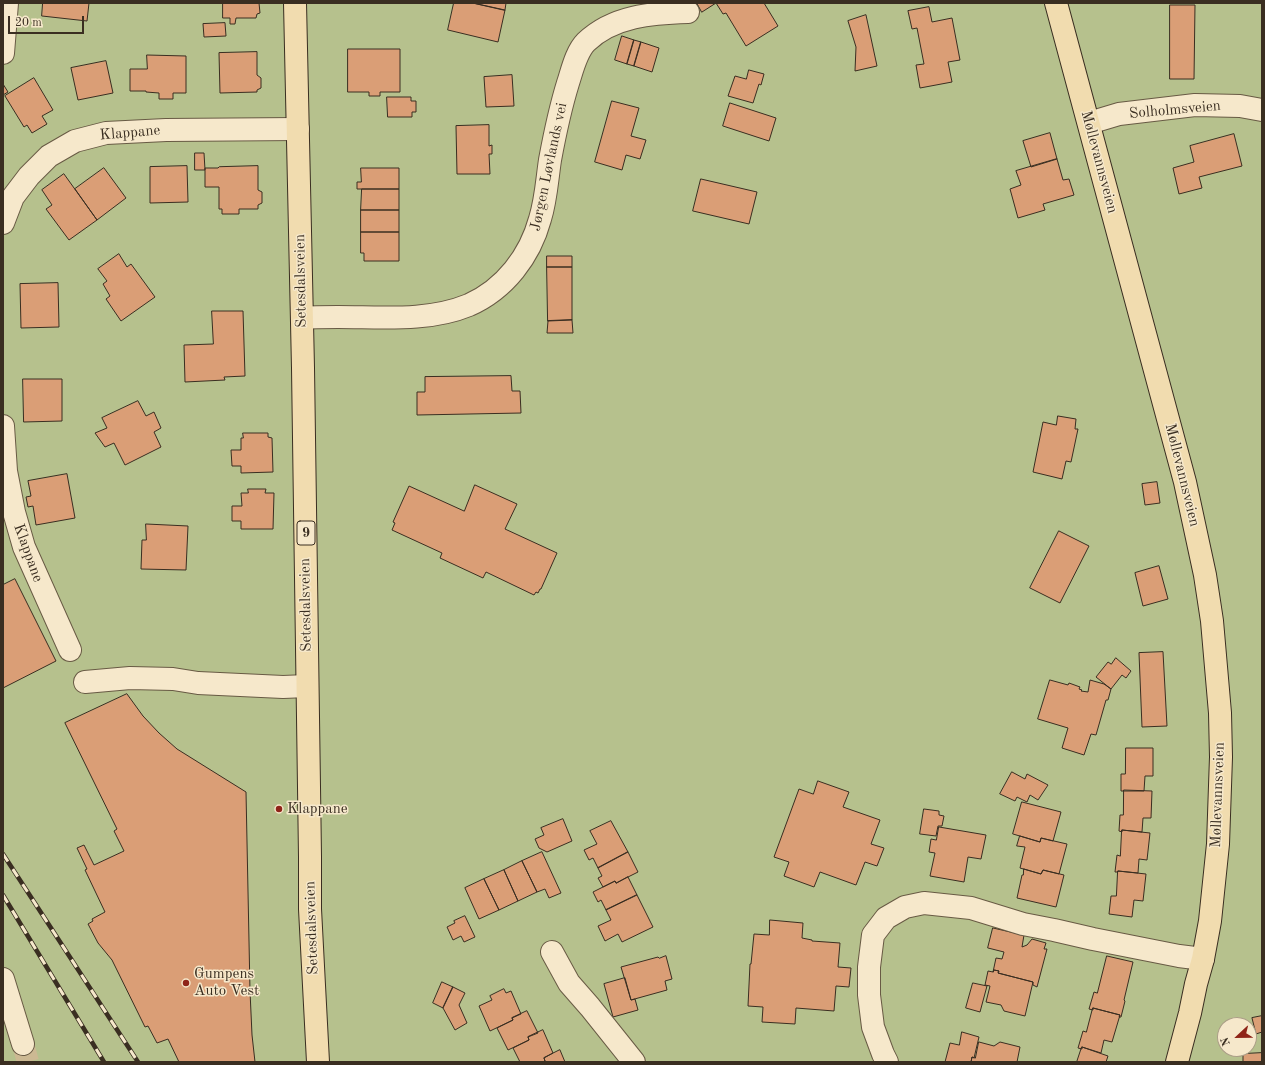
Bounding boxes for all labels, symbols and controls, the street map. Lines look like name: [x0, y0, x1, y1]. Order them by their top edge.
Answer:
scale bar: [10, 8, 86, 34]
text: 20 m: [15, 17, 42, 29]
street label: Solholmsveien: [1128, 97, 1222, 123]
street label: Jørgen Løvlands vei: [527, 101, 571, 233]
street label: Møllevannsveien: [1077, 109, 1121, 215]
street label: Klappane: [99, 121, 161, 145]
street label: Setesdalsveien: [291, 234, 311, 328]
street label: Møllevannsveien: [1160, 422, 1204, 528]
street label: Klappane: [9, 521, 47, 585]
road number: 9: [297, 521, 315, 545]
street label: Setesdalsveien: [296, 558, 316, 652]
street label: Møllevannsveien: [1207, 742, 1229, 848]
place label: Klappane: [287, 800, 348, 818]
marker: Klappane: [274, 804, 284, 814]
street label: Setesdalsveien: [301, 881, 323, 975]
place label: Gumpens Auto Vest: [194, 965, 259, 1000]
marker: Gumpens Auto Vest: [181, 978, 191, 988]
north arrow: [1217, 1017, 1257, 1057]
text: N: [1220, 1035, 1233, 1047]

